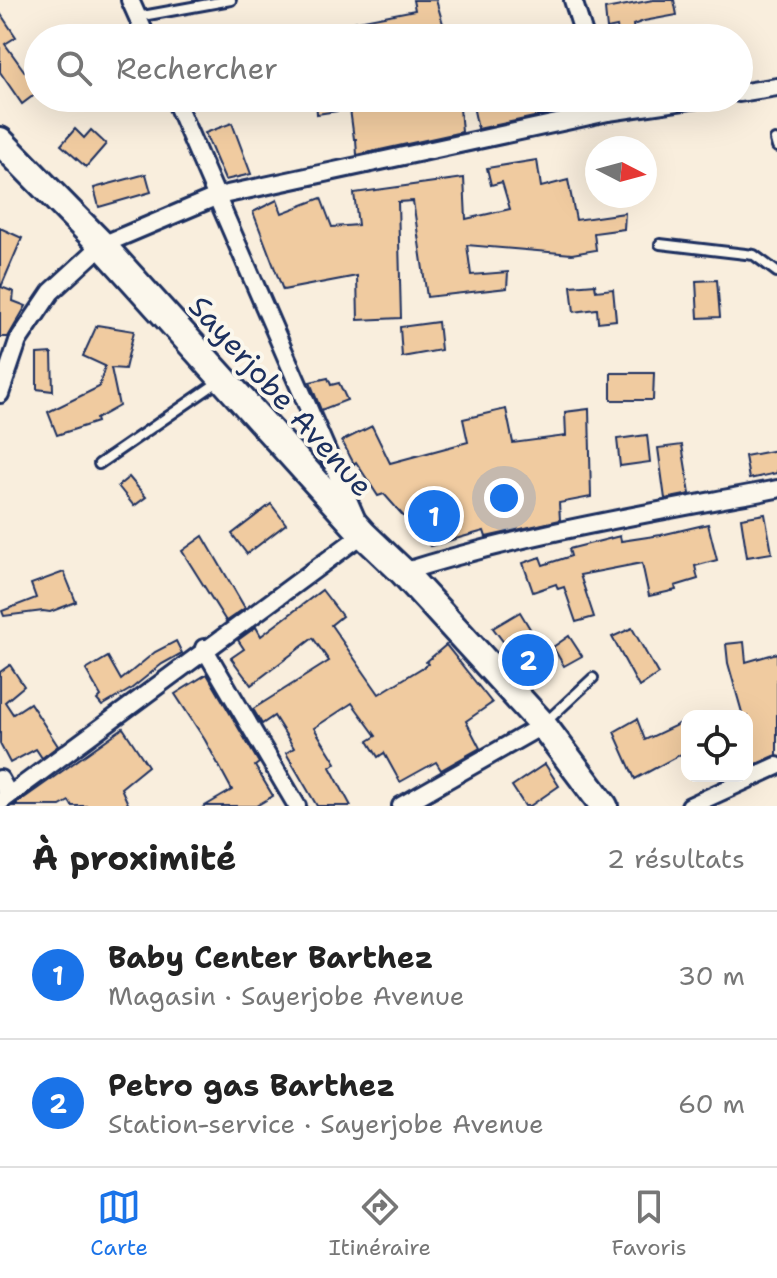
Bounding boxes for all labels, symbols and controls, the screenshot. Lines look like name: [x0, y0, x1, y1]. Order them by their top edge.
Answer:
search box: [24, 24, 753, 112]
icon: search: [52, 46, 96, 90]
text: Rechercher: [116, 48, 278, 89]
north arrow: [585, 136, 657, 208]
street label: Sayerjobe Avenue: [179, 286, 383, 506]
your location: [484, 478, 524, 518]
pin: 1: [408, 486, 460, 546]
pin: 2: [502, 630, 554, 690]
map controls: [681, 710, 753, 782]
button: locate: [681, 710, 753, 782]
text: À proximité: [32, 835, 236, 881]
text: 2 résultats: [607, 841, 745, 876]
text: Baby Center Barthez: [108, 937, 433, 978]
text: 1: [52, 958, 64, 993]
text: 30 m: [678, 958, 745, 993]
text: Magasin · Sayerjobe Avenue: [108, 978, 465, 1013]
text: Petro gas Barthez: [108, 1065, 395, 1106]
text: 2: [49, 1086, 67, 1121]
text: 60 m: [678, 1086, 745, 1121]
text: Station-service · Sayerjobe Avenue: [108, 1106, 544, 1141]
tab: Carte: [90, 1185, 148, 1262]
tab: Itinéraire: [329, 1185, 431, 1262]
tab: Favoris: [612, 1185, 687, 1262]

